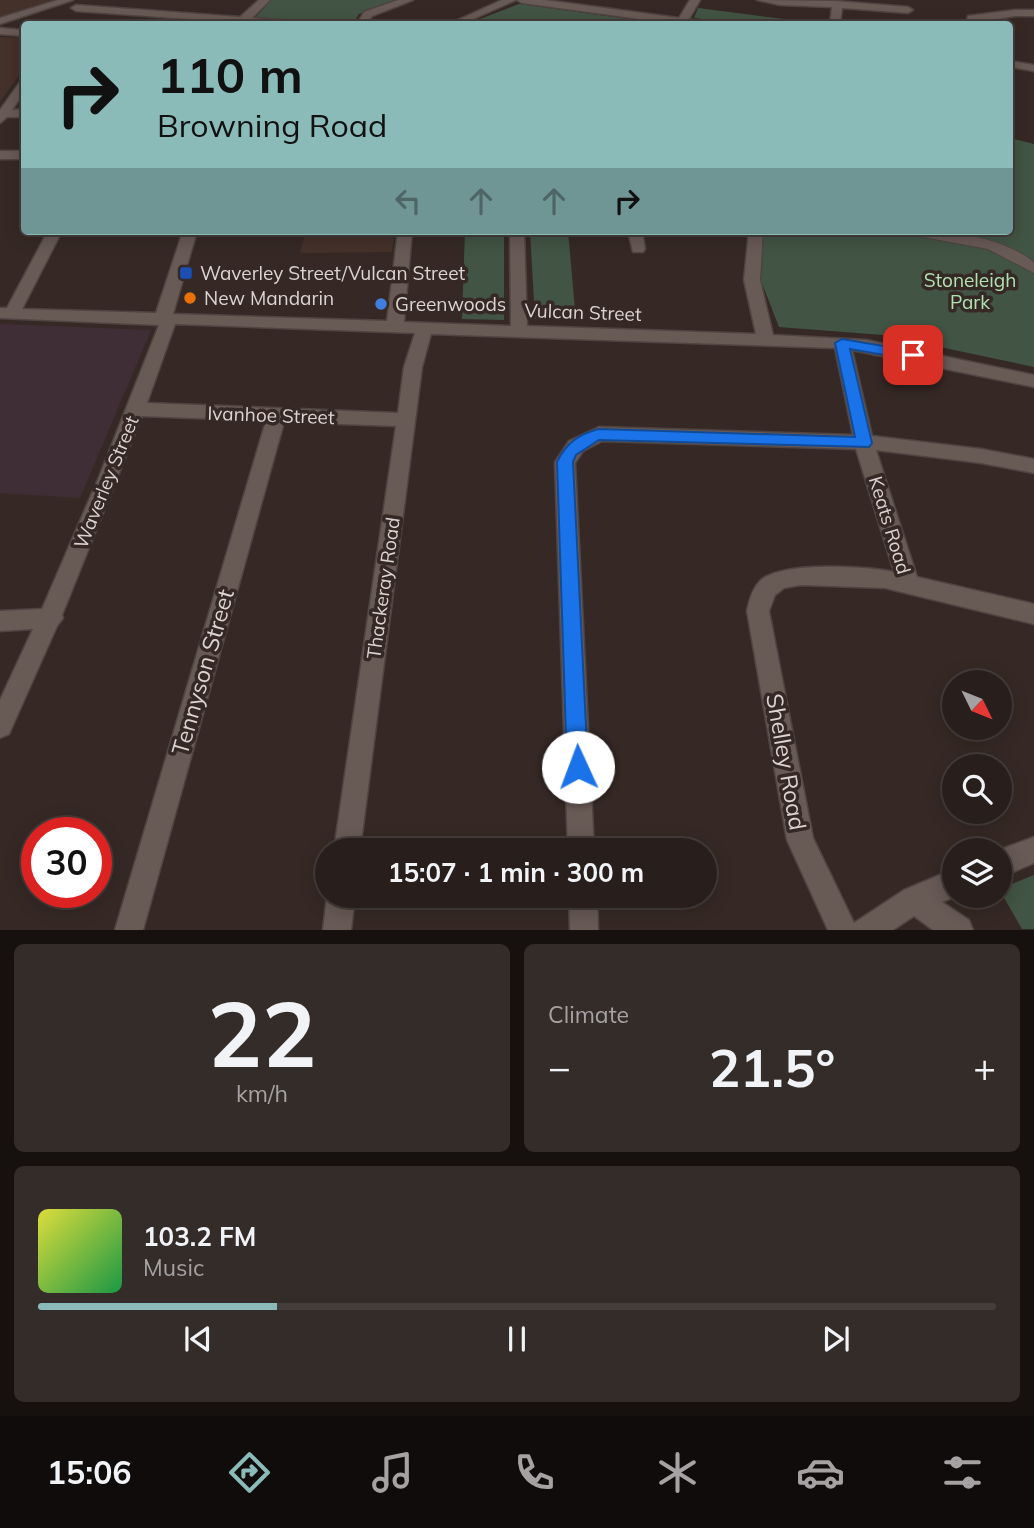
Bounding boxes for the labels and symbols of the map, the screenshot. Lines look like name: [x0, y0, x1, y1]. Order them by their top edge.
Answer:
place label: Waverley Street/Vulcan Street: [200, 261, 466, 285]
marker: Waverley Street/Vulcan Street: [178, 265, 194, 281]
park label: Stoneleigh Park: [924, 268, 1016, 314]
place label: New Mandarin: [204, 286, 334, 310]
marker: New Mandarin: [182, 290, 198, 306]
place label: Greenwoods: [395, 292, 506, 316]
marker: Greenwoods: [373, 296, 389, 312]
street label: Vulcan Street: [524, 298, 642, 326]
pin: [883, 325, 943, 385]
street label: Ivanhoe Street: [207, 401, 335, 429]
street label: Waverley Street: [68, 412, 144, 552]
street label: Keats Road: [864, 473, 916, 577]
street label: Thackeray Road: [361, 516, 405, 660]
street label: Tennyson Street: [165, 586, 240, 758]
north arrow: [942, 670, 1012, 740]
street label: Shelley Road: [760, 691, 813, 832]
position arrow: [541, 730, 615, 804]
speed limit sign: 30: [21, 817, 112, 908]

